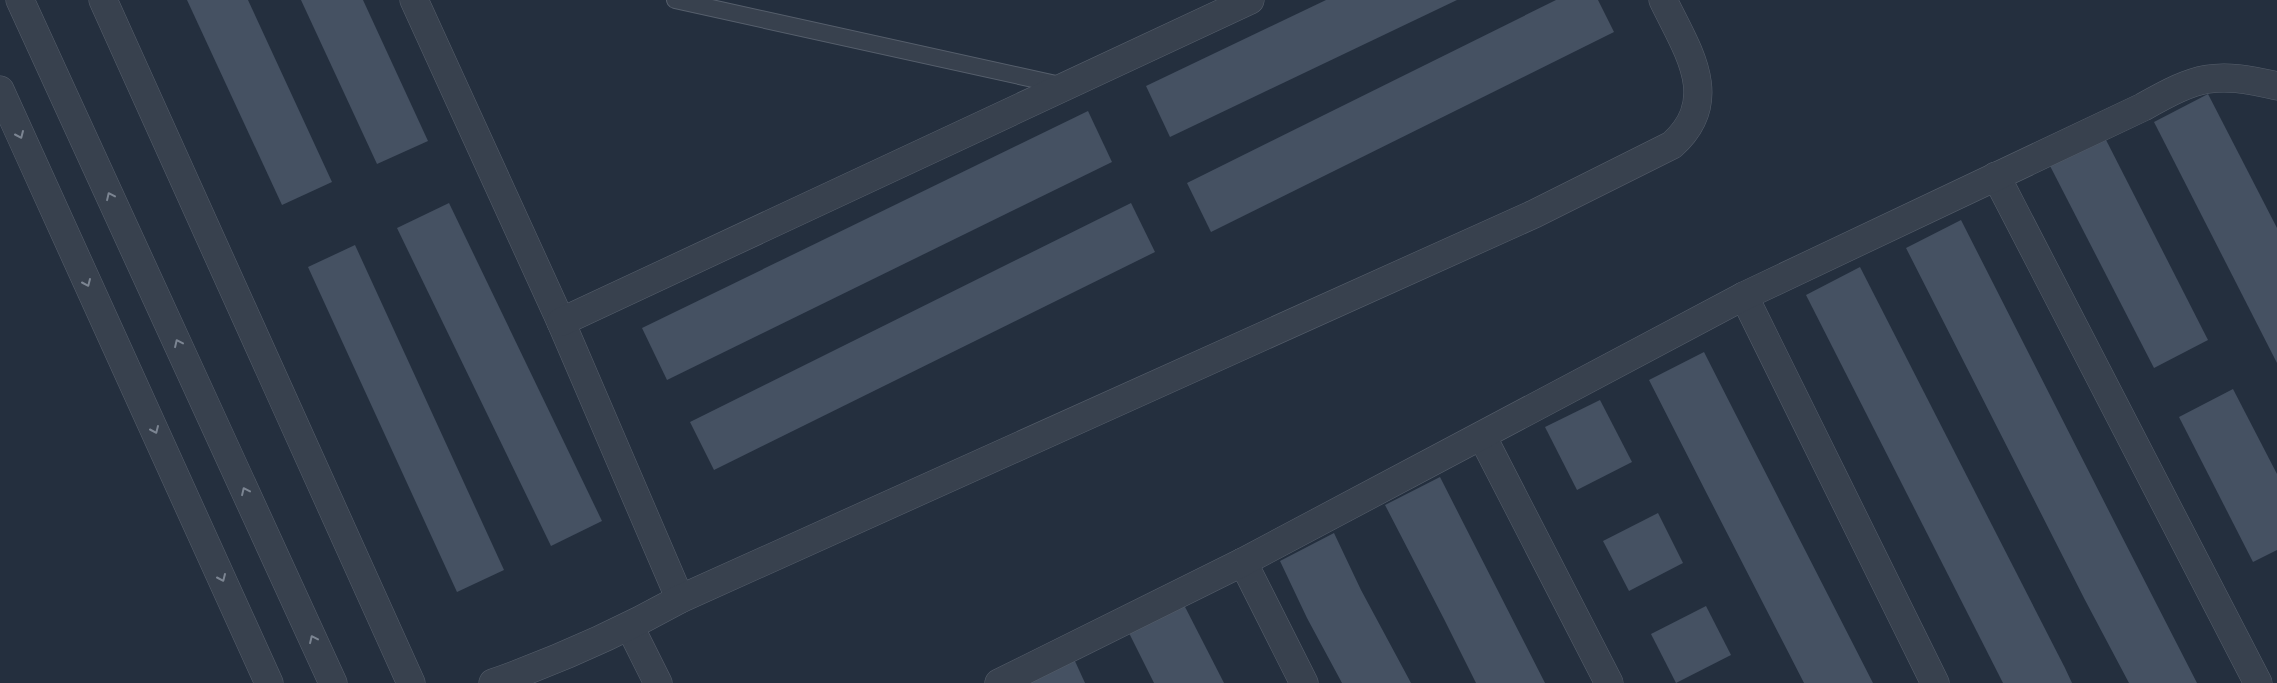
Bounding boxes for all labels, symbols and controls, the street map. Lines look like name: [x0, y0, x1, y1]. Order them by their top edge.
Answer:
one-way arrow: [14, 130, 25, 139]
one-way arrow: [105, 192, 116, 201]
one-way arrow: [81, 278, 92, 287]
one-way arrow: [173, 339, 184, 348]
one-way arrow: [148, 425, 158, 434]
one-way arrow: [241, 487, 252, 496]
one-way arrow: [216, 573, 226, 582]
one-way arrow: [309, 635, 319, 644]

